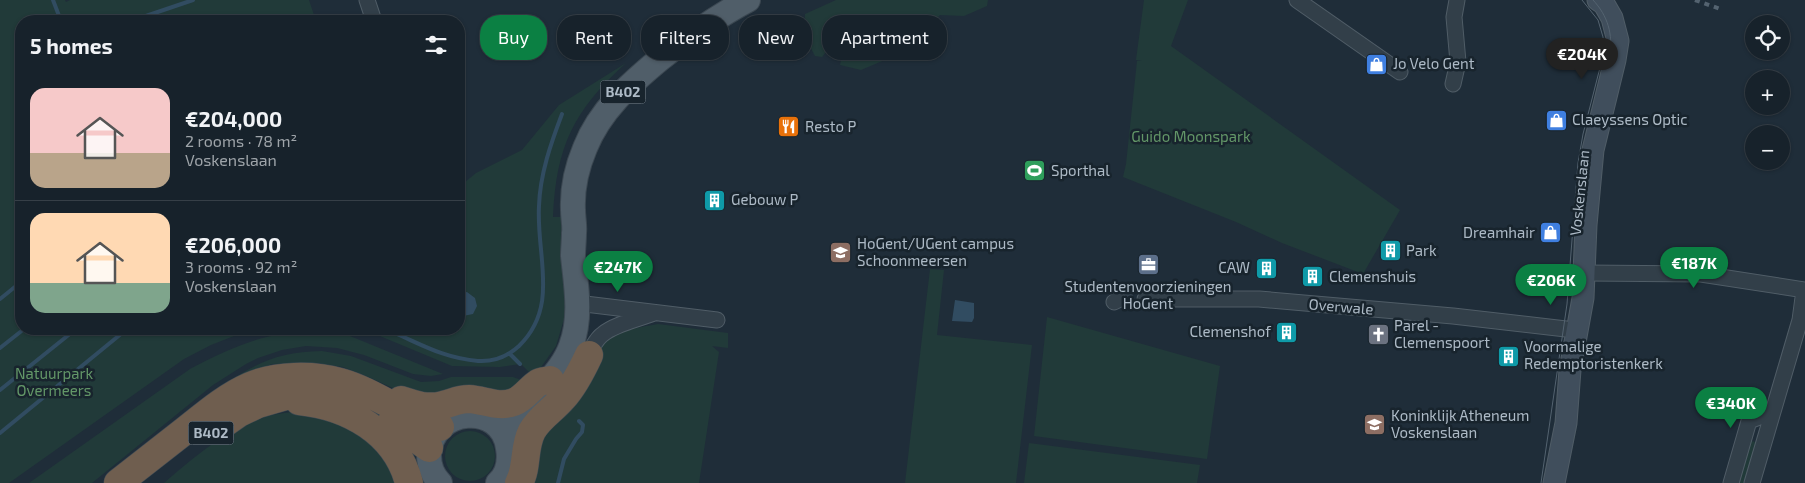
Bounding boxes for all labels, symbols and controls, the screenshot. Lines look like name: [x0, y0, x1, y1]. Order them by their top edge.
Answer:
chip: Buy: [480, 15, 547, 60]
chip: Rent: [557, 15, 631, 60]
chip: Filters: [641, 15, 729, 60]
chip: New: [739, 15, 812, 60]
chip: Apartment: [822, 15, 947, 60]
map controls: [1745, 15, 1790, 170]
button: locate: [1745, 15, 1790, 60]
icon: filters: [422, 31, 450, 59]
text: 5 homes: [30, 33, 113, 58]
pin: €204K: [1547, 38, 1617, 80]
text: €204K: [1557, 44, 1607, 63]
shop icon: Jo Velo Gent: [1365, 52, 1389, 76]
place label: Jo Velo Gent: [1393, 54, 1475, 72]
button: +: [1745, 70, 1790, 115]
road number: B402: [600, 80, 646, 104]
text: €204,000: [185, 106, 282, 131]
icon: home: [70, 108, 130, 168]
shop icon: Claeyssens Optic: [1544, 108, 1568, 132]
place label: Claeyssens Optic: [1572, 110, 1688, 128]
restaurant icon: Resto P: [777, 115, 801, 139]
place label: Resto P: [805, 117, 856, 135]
button: −: [1745, 125, 1790, 170]
park label: Guido Moonspark: [1131, 127, 1251, 145]
text: 2 rooms · 78 m²: [185, 131, 297, 150]
street label: Voskenslaan: [1566, 149, 1592, 237]
text: Voskenslaan: [185, 150, 277, 169]
sports icon: Sporthal: [1023, 159, 1047, 183]
place label: Sporthal: [1051, 161, 1110, 179]
building icon: Gebouw P: [703, 188, 727, 212]
place label: Gebouw P: [731, 190, 799, 208]
shop icon: Dreamhair: [1539, 221, 1563, 245]
place label: Dreamhair: [1463, 223, 1535, 241]
text: €206,000: [185, 232, 281, 257]
icon: home: [70, 233, 130, 293]
place label: HoGent/UGent campus Schoonmeersen: [857, 234, 1014, 269]
building icon: Park: [1378, 239, 1402, 263]
school or university icon: HoGent/UGent campus Schoonmeersen: [829, 241, 853, 265]
place label: Park: [1406, 241, 1437, 259]
pin: €187K: [1659, 246, 1729, 289]
pin: €247K: [583, 250, 653, 293]
office icon: Studentenvoorzieningen HoGent: [1136, 252, 1160, 276]
text: €187K: [1671, 253, 1717, 272]
building icon: CAW: [1254, 256, 1278, 280]
text: 3 rooms · 92 m²: [185, 257, 297, 276]
text: €247K: [594, 257, 642, 276]
place label: CAW: [1218, 258, 1250, 276]
pin: €206K: [1516, 264, 1586, 306]
building icon: Clemenshuis: [1301, 265, 1325, 289]
place label: Clemenshuis: [1329, 267, 1416, 285]
text: €206K: [1526, 270, 1576, 289]
text: Voskenslaan: [185, 276, 277, 295]
place label: Studentenvoorzieningen HoGent: [1064, 277, 1232, 312]
street label: Overwale: [1308, 294, 1374, 318]
place label: Parel - Clemenspoort: [1394, 316, 1490, 351]
building icon: Clemenshof: [1275, 320, 1299, 344]
place label: Clemenshof: [1189, 322, 1271, 340]
church icon: Parel - Clemenspoort: [1366, 323, 1390, 347]
place label: Voormalige Redemptoristenkerk: [1524, 337, 1663, 372]
building icon: Voormalige Redemptoristenkerk: [1496, 344, 1520, 368]
park label: Natuurpark Overmeers: [15, 364, 93, 399]
pin: €340K: [1696, 386, 1766, 429]
text: €340K: [1706, 393, 1756, 412]
place label: Koninklijk Atheneum Voskenslaan: [1391, 406, 1529, 441]
school or university icon: Koninklijk Atheneum Voskenslaan: [1363, 413, 1387, 437]
road number: B402: [188, 422, 234, 444]

